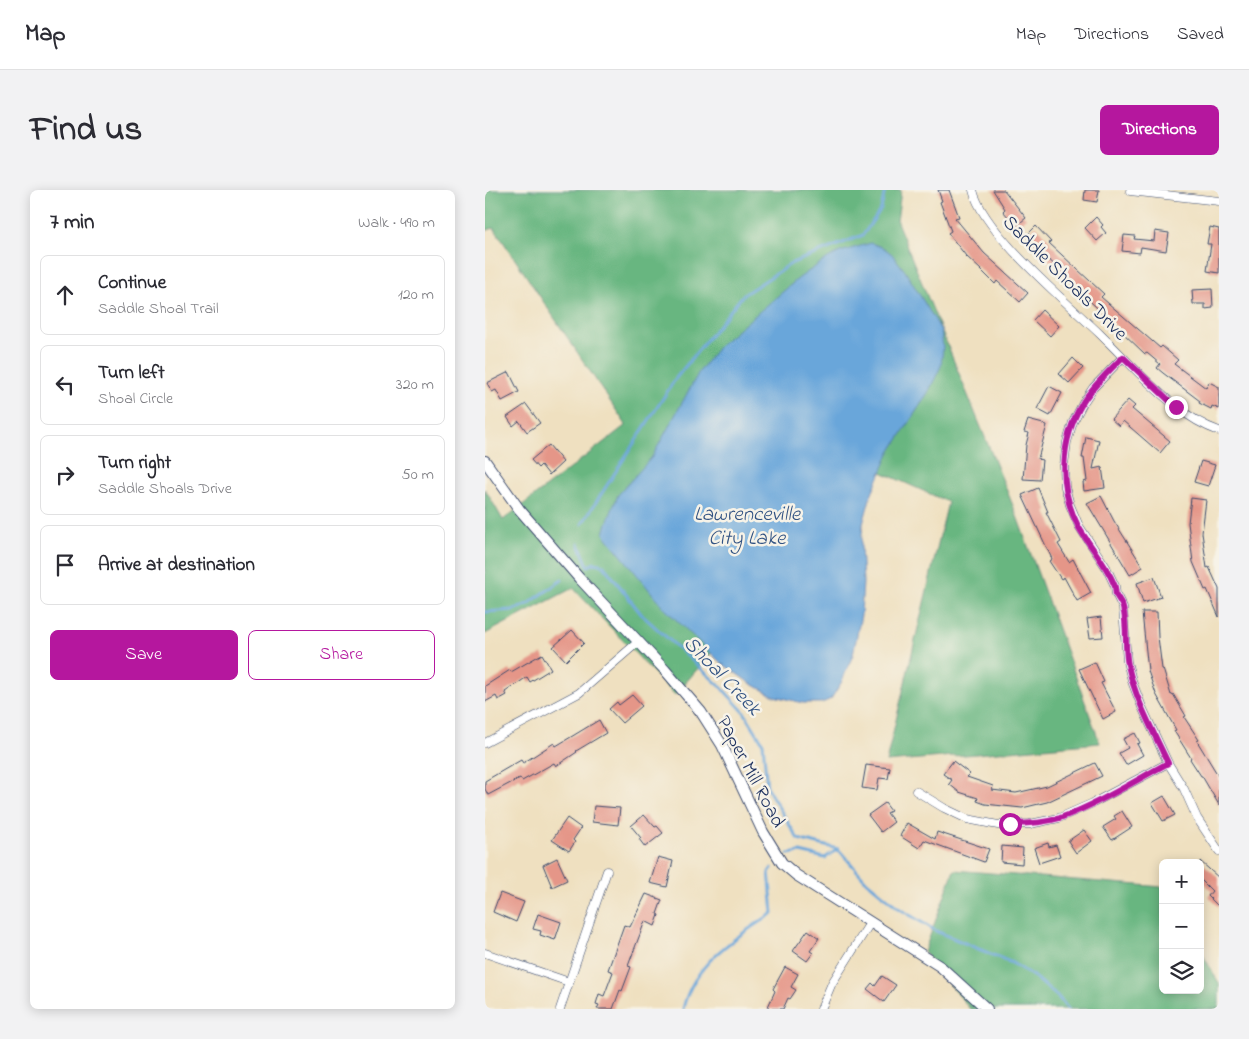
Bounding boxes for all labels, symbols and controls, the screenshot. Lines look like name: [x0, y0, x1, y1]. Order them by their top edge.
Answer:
text: Map: [25, 17, 66, 52]
text: Map: [1016, 22, 1046, 48]
text: Directions: [1074, 22, 1149, 48]
text: Saved: [1177, 22, 1224, 48]
text: Find us: [30, 105, 142, 156]
button: Directions: [1100, 105, 1219, 155]
text: 7 min: [50, 208, 94, 238]
street label: Saddle Shoals Drive: [995, 209, 1134, 348]
text: Walk · 490 m: [358, 211, 435, 235]
text: Continue: [98, 270, 166, 297]
icon: ahead: [51, 281, 79, 309]
text: 120 m: [398, 283, 434, 307]
text: Saddle Shoal Trail: [98, 297, 219, 321]
text: Turn left: [98, 360, 165, 387]
icon: left: [51, 371, 79, 399]
text: 320 m: [396, 373, 434, 397]
text: Shoal Circle: [98, 387, 173, 411]
route end: [1165, 396, 1188, 419]
text: Turn right: [98, 450, 171, 477]
icon: right: [51, 461, 79, 489]
text: 50 m: [402, 463, 434, 487]
text: Saddle Shoals Drive: [98, 477, 232, 501]
water label: Lawrenceville City Lake: [694, 500, 802, 554]
icon: arrive: [51, 551, 79, 579]
text: Arrive at destination: [98, 552, 255, 579]
button: Save: [50, 630, 238, 680]
button: Share: [248, 630, 435, 680]
water label: Shoal Creek: [676, 630, 768, 724]
street label: Paper Mill Road: [708, 711, 792, 833]
route start: [999, 813, 1022, 836]
map controls: [1159, 859, 1204, 994]
button: +: [1159, 859, 1204, 904]
button: −: [1159, 904, 1204, 949]
button: layers: [1159, 949, 1204, 994]

